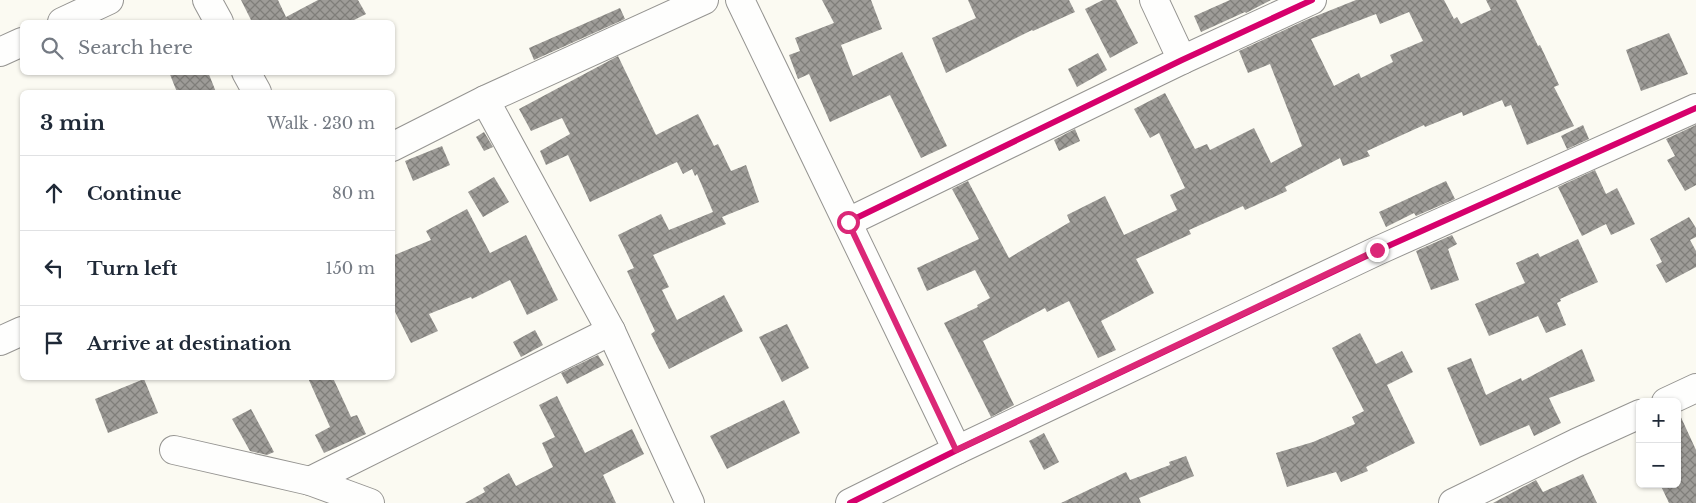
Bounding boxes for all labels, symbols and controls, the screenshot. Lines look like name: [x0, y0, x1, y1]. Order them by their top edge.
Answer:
search box: [20, 20, 395, 75]
icon: search: [38, 34, 66, 62]
text: Search here: [78, 36, 193, 59]
text: 3 min: [40, 110, 105, 136]
text: Walk · 230 m: [267, 113, 375, 133]
icon: ahead: [40, 179, 68, 207]
text: Continue: [87, 182, 182, 205]
text: 80 m: [332, 183, 375, 203]
route start: [837, 211, 860, 234]
route end: [1366, 239, 1389, 262]
icon: left: [40, 254, 68, 282]
text: Turn left: [87, 257, 178, 280]
text: 150 m: [326, 258, 375, 278]
icon: arrive: [40, 329, 68, 357]
text: Arrive at destination: [87, 332, 291, 355]
map controls: [1636, 398, 1681, 488]
button: +: [1636, 398, 1681, 443]
button: −: [1636, 443, 1681, 488]

